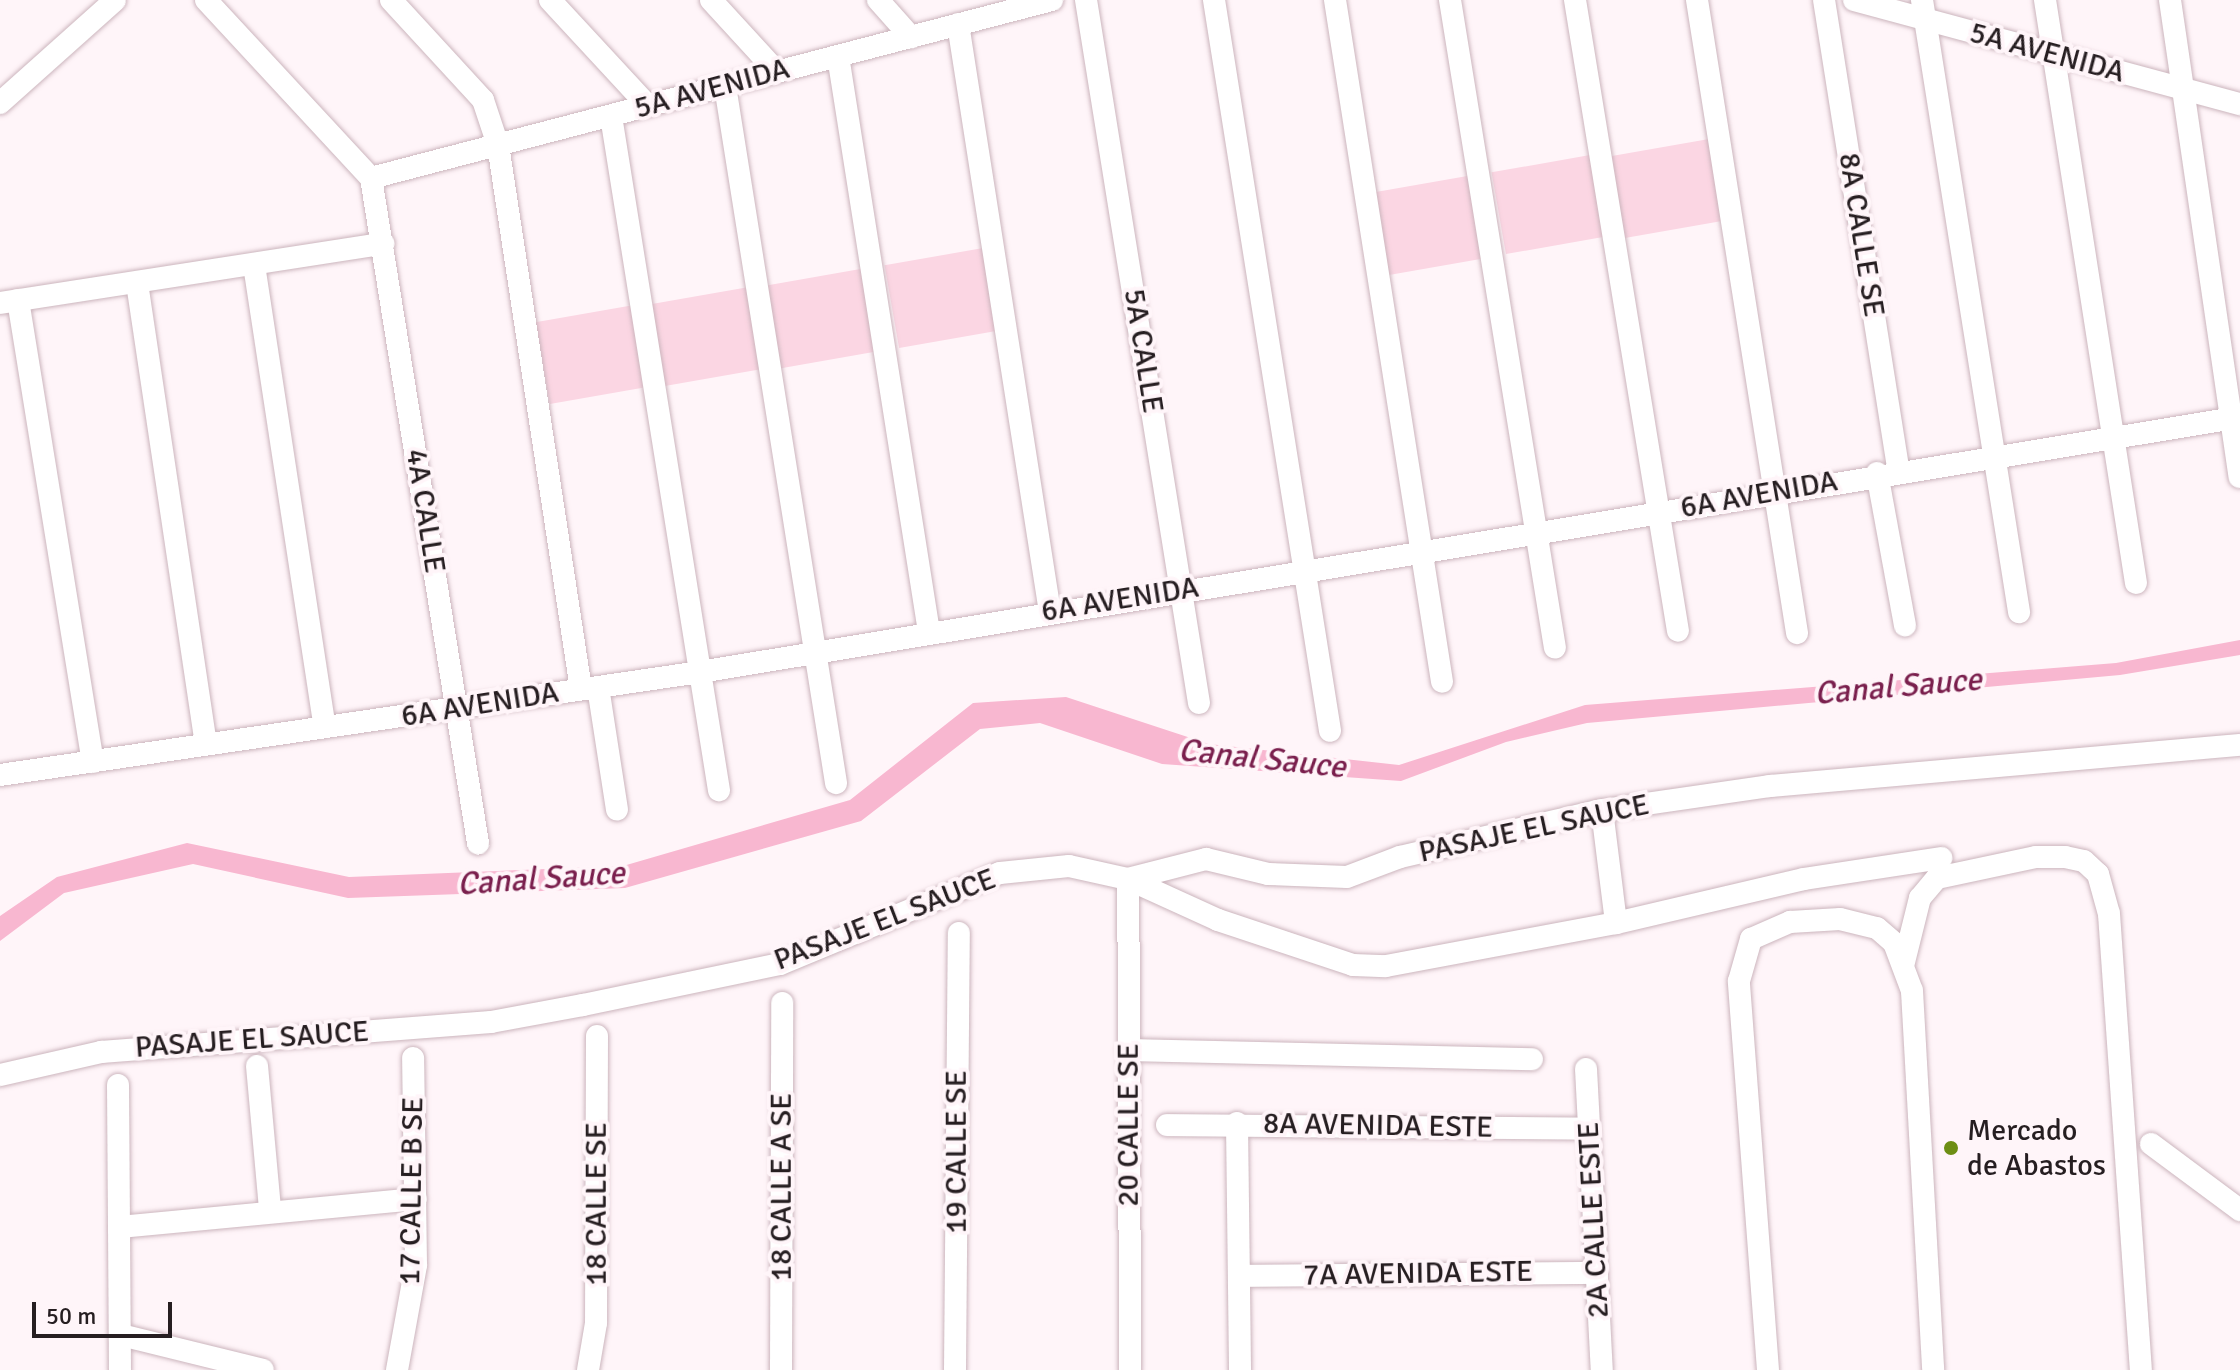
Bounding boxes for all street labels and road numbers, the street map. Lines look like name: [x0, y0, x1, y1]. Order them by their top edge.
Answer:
street label: 5A AVENIDA: [1966, 15, 2128, 91]
street label: 5A AVENIDA: [631, 51, 793, 127]
street label: 8A CALLE SE: [1830, 150, 1892, 320]
street label: 5A CALLE: [1115, 286, 1171, 416]
street label: 4A CALLE: [397, 446, 453, 576]
street label: 6A AVENIDA: [1678, 463, 1840, 527]
street label: 6A AVENIDA: [1039, 570, 1201, 630]
street label: 6A AVENIDA: [399, 675, 561, 735]
street label: PASAJE EL SAUCE: [1416, 787, 1652, 871]
street label: PASAJE EL SAUCE: [769, 861, 1001, 979]
street label: PASAJE EL SAUCE: [134, 1014, 370, 1066]
street label: 20 CALLE SE: [1111, 1043, 1147, 1207]
street label: 19 CALLE SE: [939, 1070, 975, 1234]
street label: 18 CALLE A SE: [764, 1093, 800, 1281]
street label: 17 CALLE B SE: [392, 1097, 432, 1285]
street label: 8A AVENIDA ESTE: [1263, 1106, 1493, 1146]
street label: 2A CALLE ESTE: [1571, 1121, 1617, 1319]
street label: 18 CALLE SE: [579, 1122, 615, 1286]
street label: 7A AVENIDA ESTE: [1303, 1254, 1533, 1294]

